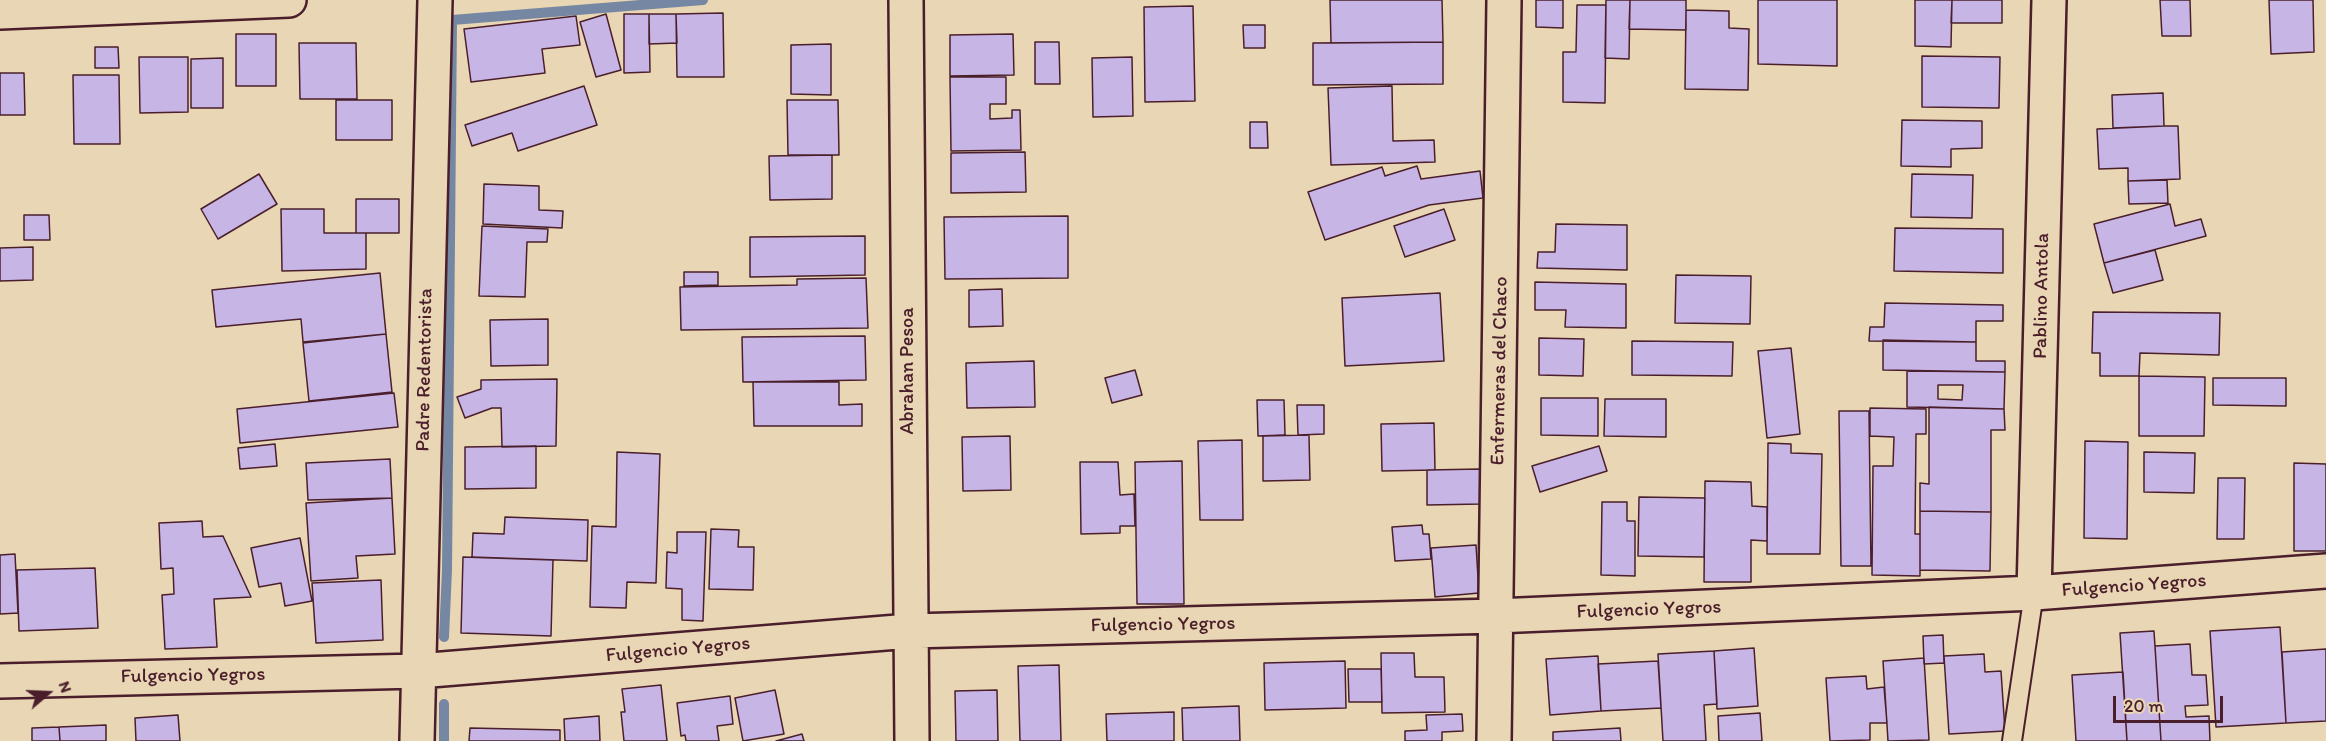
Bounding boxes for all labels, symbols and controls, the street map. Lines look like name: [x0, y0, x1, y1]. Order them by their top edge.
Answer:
street label: Pablino Antola: [2029, 233, 2055, 359]
street label: Enfermeras del Chaco: [1486, 276, 1514, 466]
street label: Padre Redentorista: [412, 288, 438, 452]
street label: Abrahan Pesoa: [896, 307, 920, 435]
street label: Fulgencio Yegros: [2061, 569, 2207, 603]
street label: Fulgencio Yegros: [1576, 595, 1722, 625]
street label: Fulgencio Yegros: [1090, 612, 1236, 638]
street label: Fulgencio Yegros: [605, 632, 751, 668]
north arrow: [18, 663, 78, 723]
street label: Fulgencio Yegros: [120, 663, 266, 689]
text: N: [55, 679, 76, 695]
scale bar: [2116, 684, 2226, 722]
text: 20 m: [2124, 695, 2164, 717]

